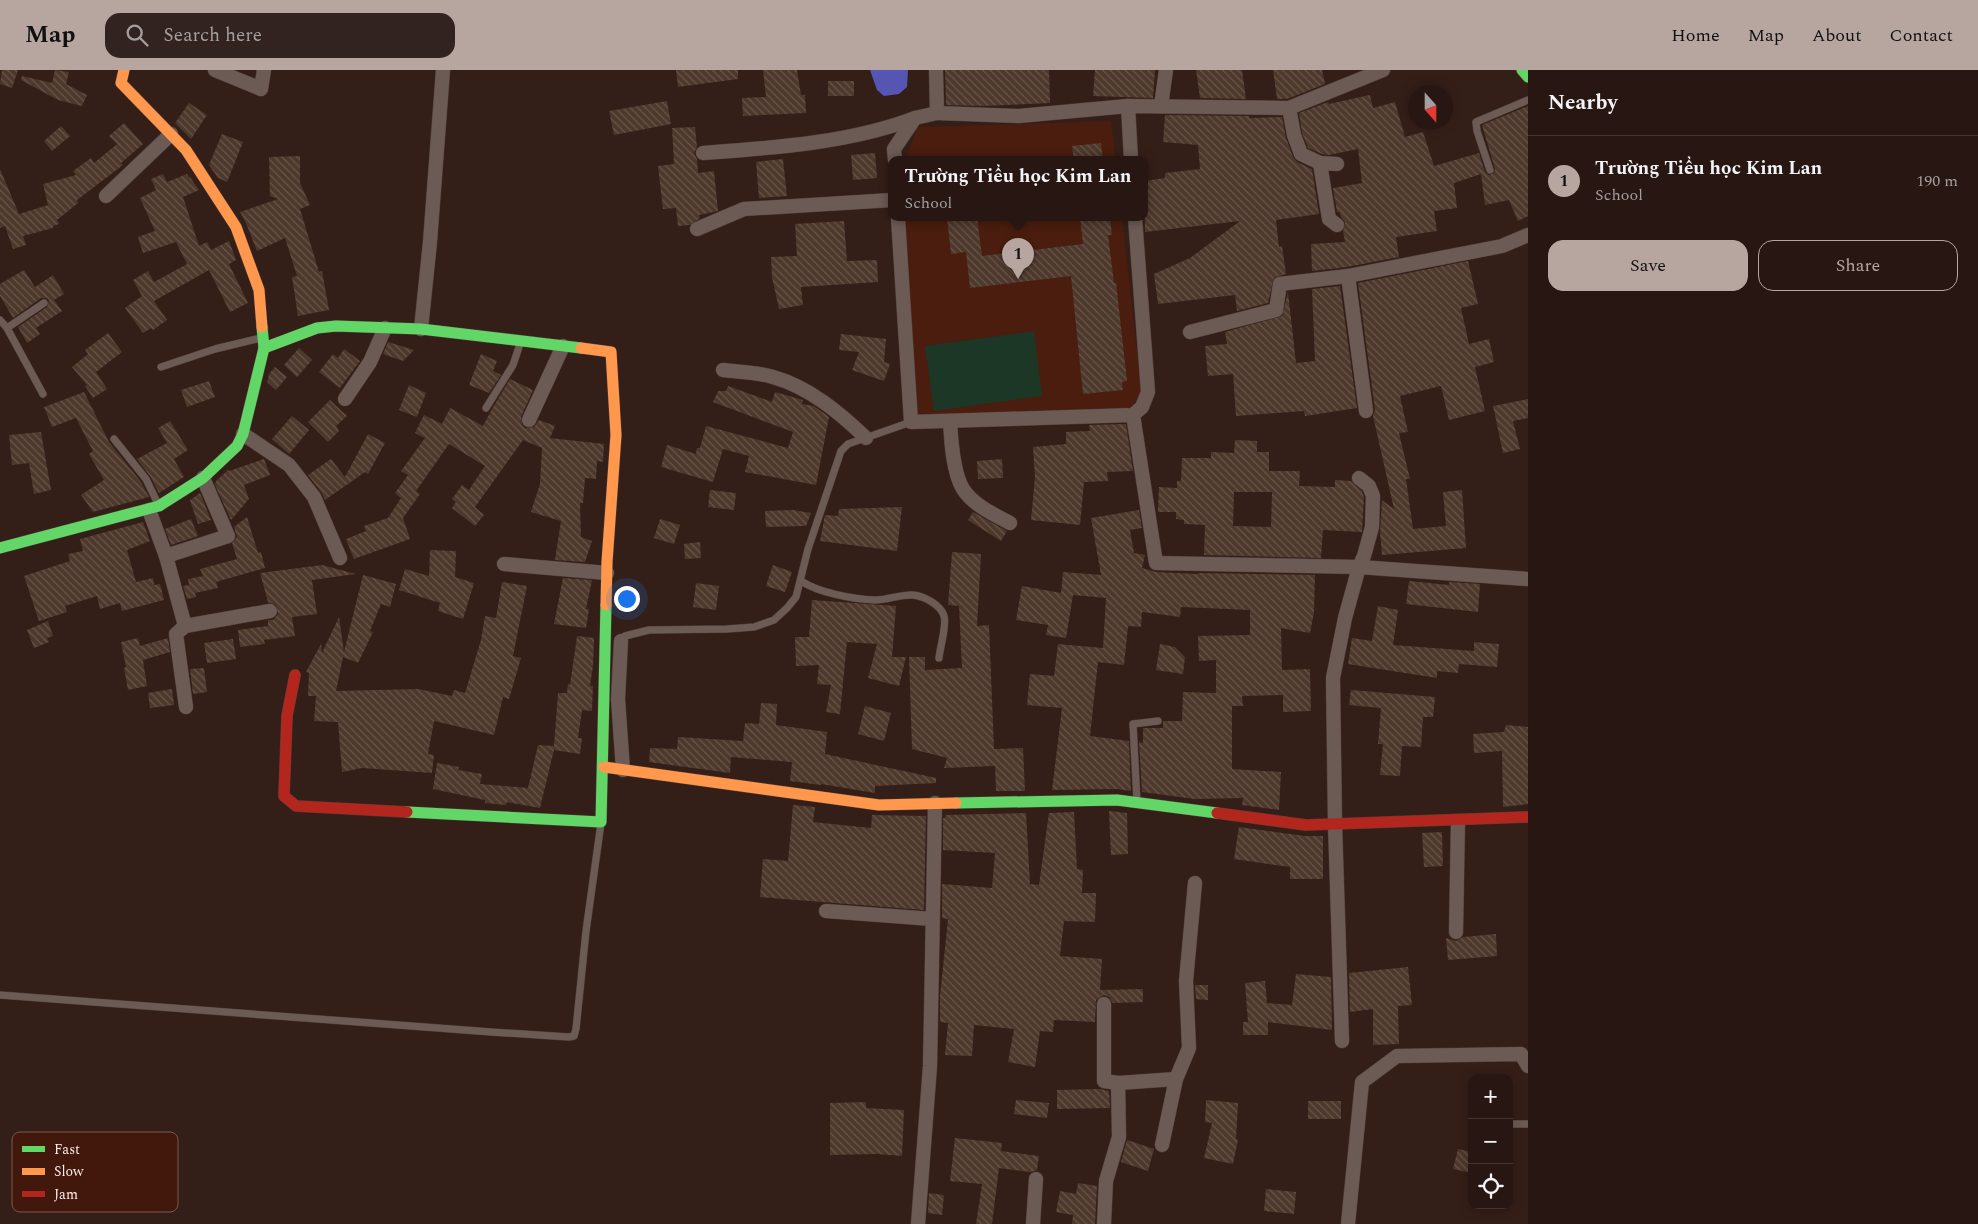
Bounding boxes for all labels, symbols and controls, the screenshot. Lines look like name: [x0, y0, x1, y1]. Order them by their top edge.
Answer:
search box: [105, 13, 455, 58]
text: Map: [25, 17, 75, 53]
icon: search: [123, 21, 151, 49]
text: Search here: [163, 21, 262, 50]
text: Home: [1671, 22, 1720, 49]
text: Map: [1748, 22, 1784, 49]
text: About: [1812, 22, 1862, 49]
text: Contact: [1890, 22, 1953, 49]
north arrow: [1408, 85, 1453, 130]
text: Nearby: [1548, 87, 1618, 119]
text: Trường Tiểu học Kim Lan: [1595, 154, 1822, 183]
popup: [888, 156, 1148, 221]
text: Trường Tiểu học Kim Lan: [904, 162, 1132, 191]
text: 1: [1560, 169, 1568, 193]
text: 190 m: [1916, 169, 1958, 193]
text: School: [1595, 183, 1643, 207]
text: School: [904, 191, 952, 215]
pin: 1: [1002, 238, 1034, 279]
button: Save: [1548, 240, 1748, 291]
button: Share: [1758, 240, 1958, 291]
your location: [614, 586, 640, 612]
map controls: [1468, 1074, 1513, 1209]
button: +: [1468, 1074, 1513, 1119]
button: −: [1468, 1119, 1513, 1164]
legend: [12, 1132, 178, 1212]
text: Fast: [54, 1139, 80, 1160]
text: Slow: [54, 1161, 84, 1182]
button: locate: [1468, 1164, 1513, 1209]
text: Jam: [54, 1184, 78, 1205]

